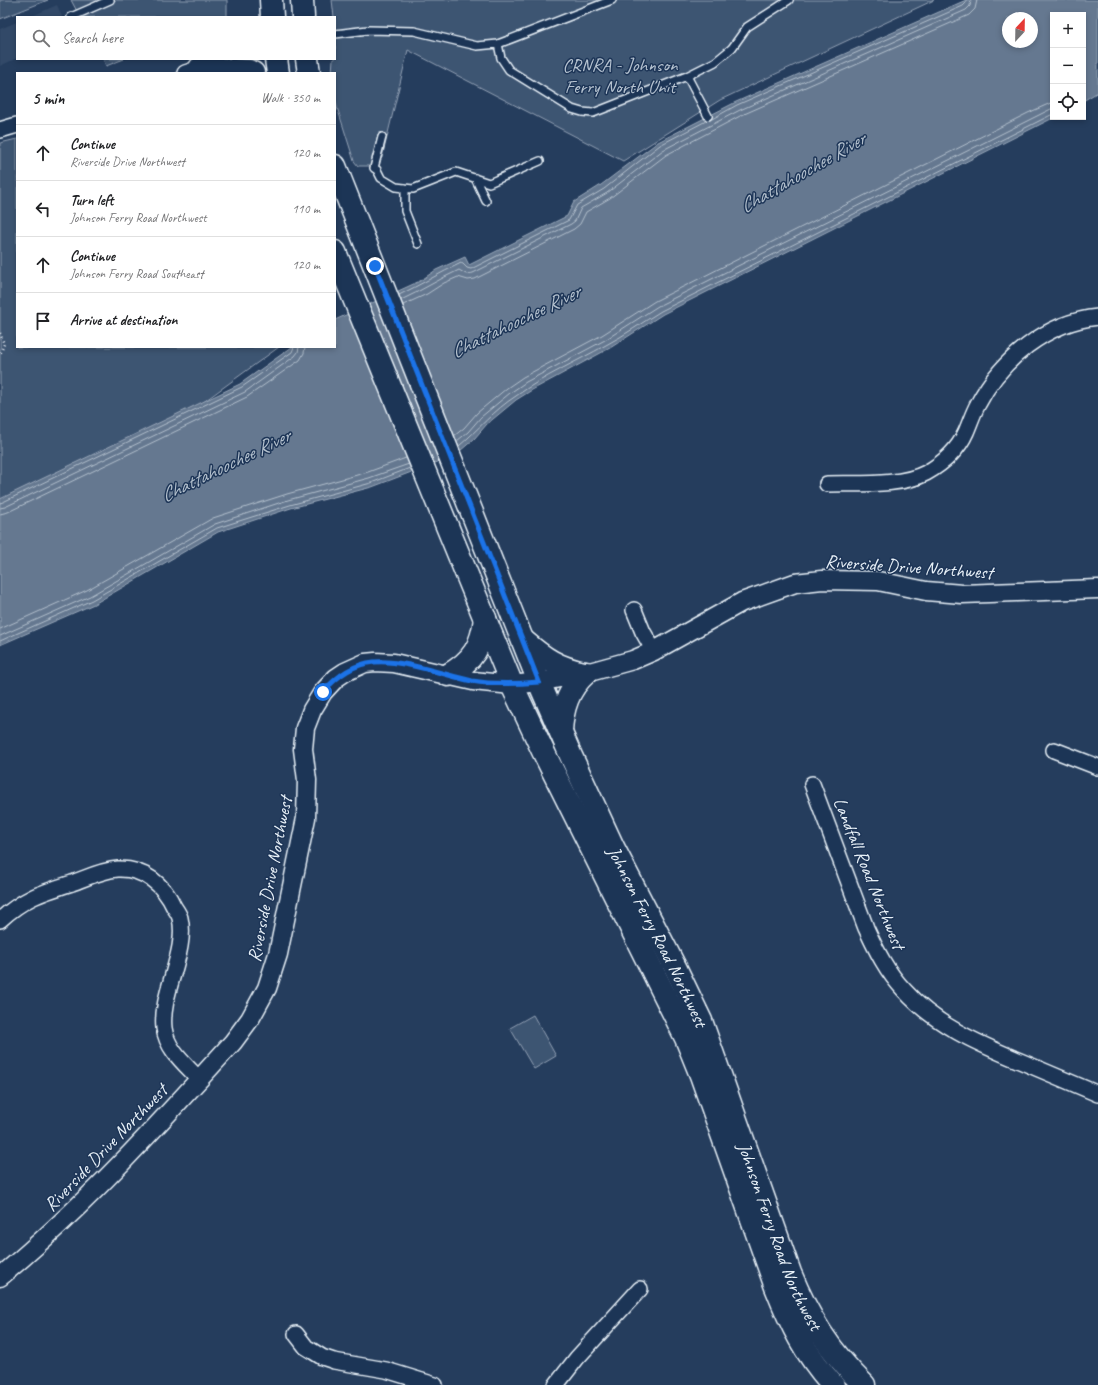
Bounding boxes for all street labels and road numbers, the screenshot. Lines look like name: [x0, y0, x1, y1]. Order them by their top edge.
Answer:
street label: Riverside Drive Northwest: [824, 549, 996, 585]
street label: Riverside Drive Northwest: [242, 792, 298, 964]
street label: Landfall Road Northwest: [828, 794, 911, 955]
street label: Johnson Ferry Road Northwest: [601, 841, 714, 1032]
street label: Riverside Drive Northwest: [39, 1077, 175, 1216]
street label: Johnson Ferry Road Northwest: [732, 1138, 828, 1336]

